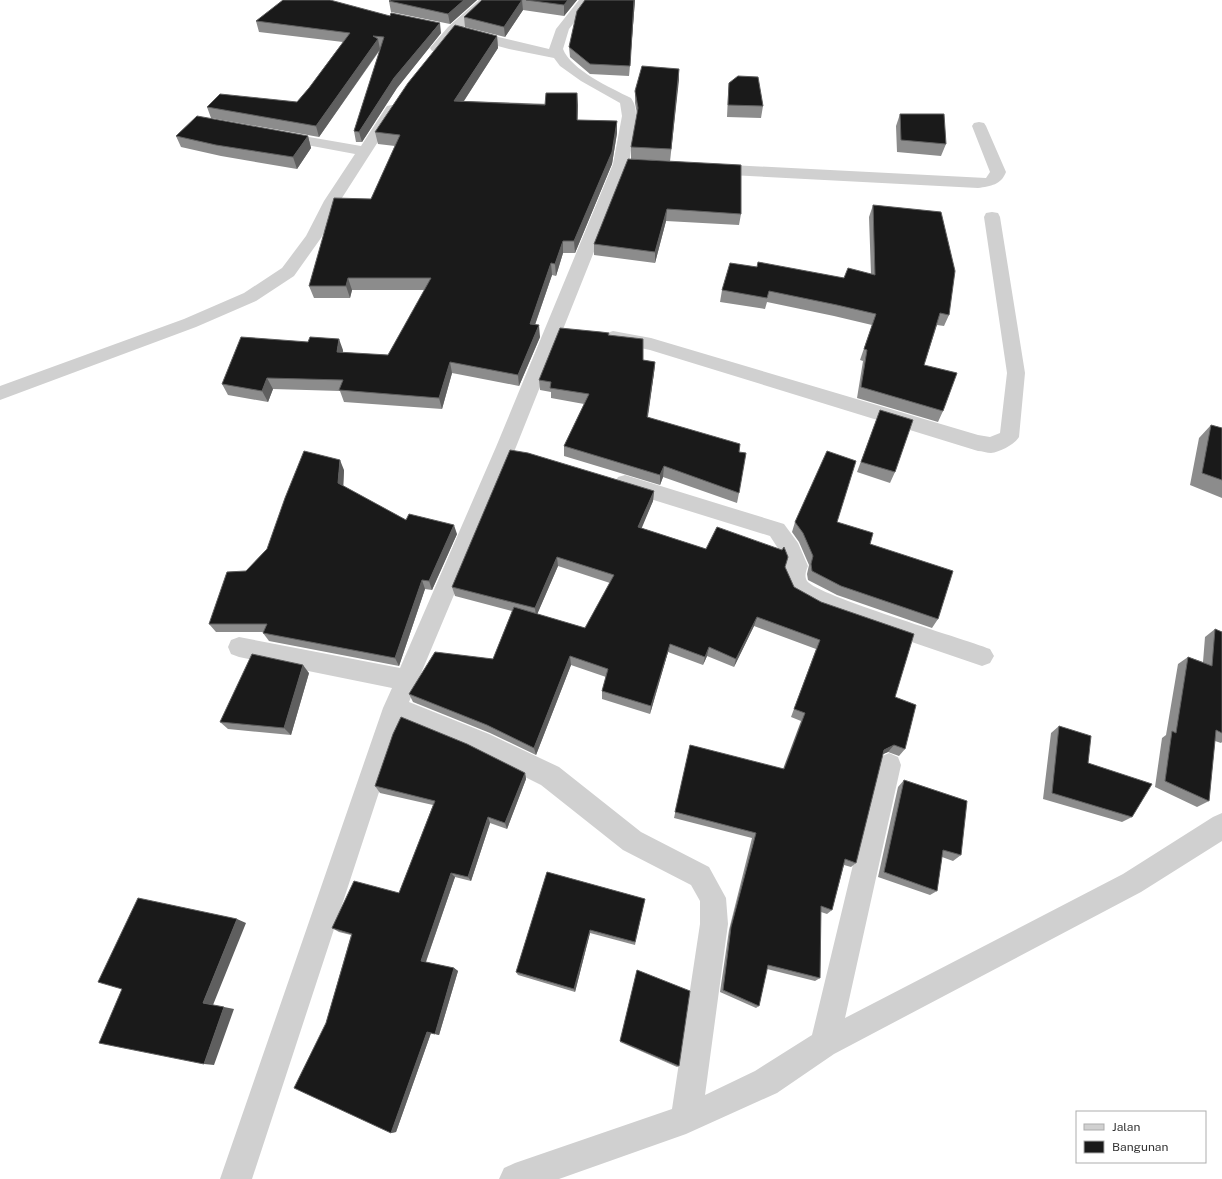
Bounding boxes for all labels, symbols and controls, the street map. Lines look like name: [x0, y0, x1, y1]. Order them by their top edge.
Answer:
legend: [1076, 1111, 1206, 1163]
text: Jalan: [1112, 1120, 1141, 1134]
text: Bangunan: [1112, 1140, 1168, 1154]

